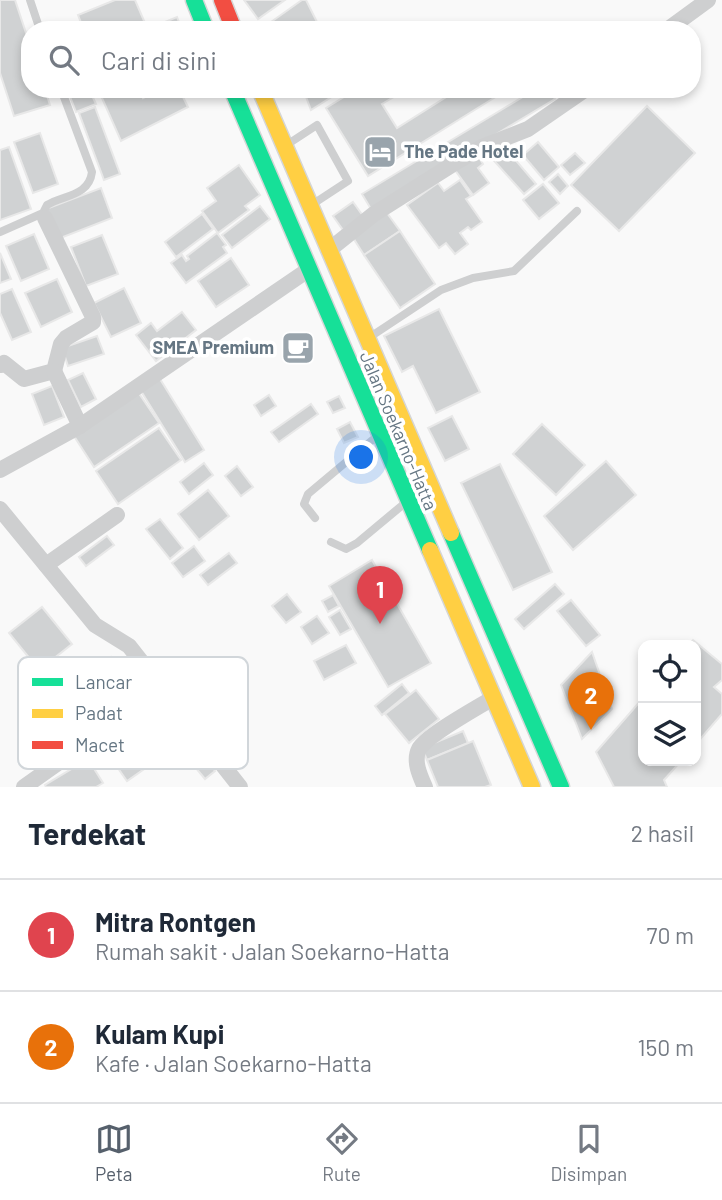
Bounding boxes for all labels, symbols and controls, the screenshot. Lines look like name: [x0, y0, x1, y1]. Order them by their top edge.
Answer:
search box: [21, 21, 701, 98]
icon: search: [45, 41, 83, 79]
text: Cari di sini: [101, 44, 217, 75]
hotel icon: The Pade Hotel: [361, 133, 399, 171]
place label: The Pade Hotel: [404, 140, 524, 162]
cafe icon: SMEA Premium: [279, 329, 317, 367]
place label: SMEA Premium: [153, 336, 274, 358]
street label: Jalan Soekarno-Hatta: [355, 348, 442, 513]
your location: [344, 440, 378, 474]
pin: 1: [357, 566, 403, 624]
map controls: [638, 640, 701, 766]
button: locate: [638, 640, 701, 703]
legend: [18, 657, 248, 769]
text: Lancar: [75, 670, 132, 693]
pin: 2: [568, 672, 614, 730]
text: Padat: [75, 701, 123, 724]
button: layers: [638, 703, 701, 766]
text: Macet: [75, 733, 125, 756]
text: Terdekat: [28, 815, 146, 851]
text: 2 hasil: [631, 819, 694, 847]
text: Mitra Rontgen: [95, 906, 256, 937]
text: 1: [47, 921, 55, 949]
text: 70 m: [647, 921, 694, 949]
text: Rumah sakit · Jalan Soekarno-Hatta: [95, 937, 450, 965]
text: Kulam Kupi: [95, 1018, 224, 1049]
text: 2: [45, 1033, 57, 1061]
text: 150 m: [638, 1033, 694, 1061]
text: Kafe · Jalan Soekarno-Hatta: [95, 1049, 372, 1077]
tab: Peta: [95, 1120, 133, 1185]
tab: Rute: [322, 1120, 361, 1185]
tab: Disimpan: [550, 1120, 627, 1185]

